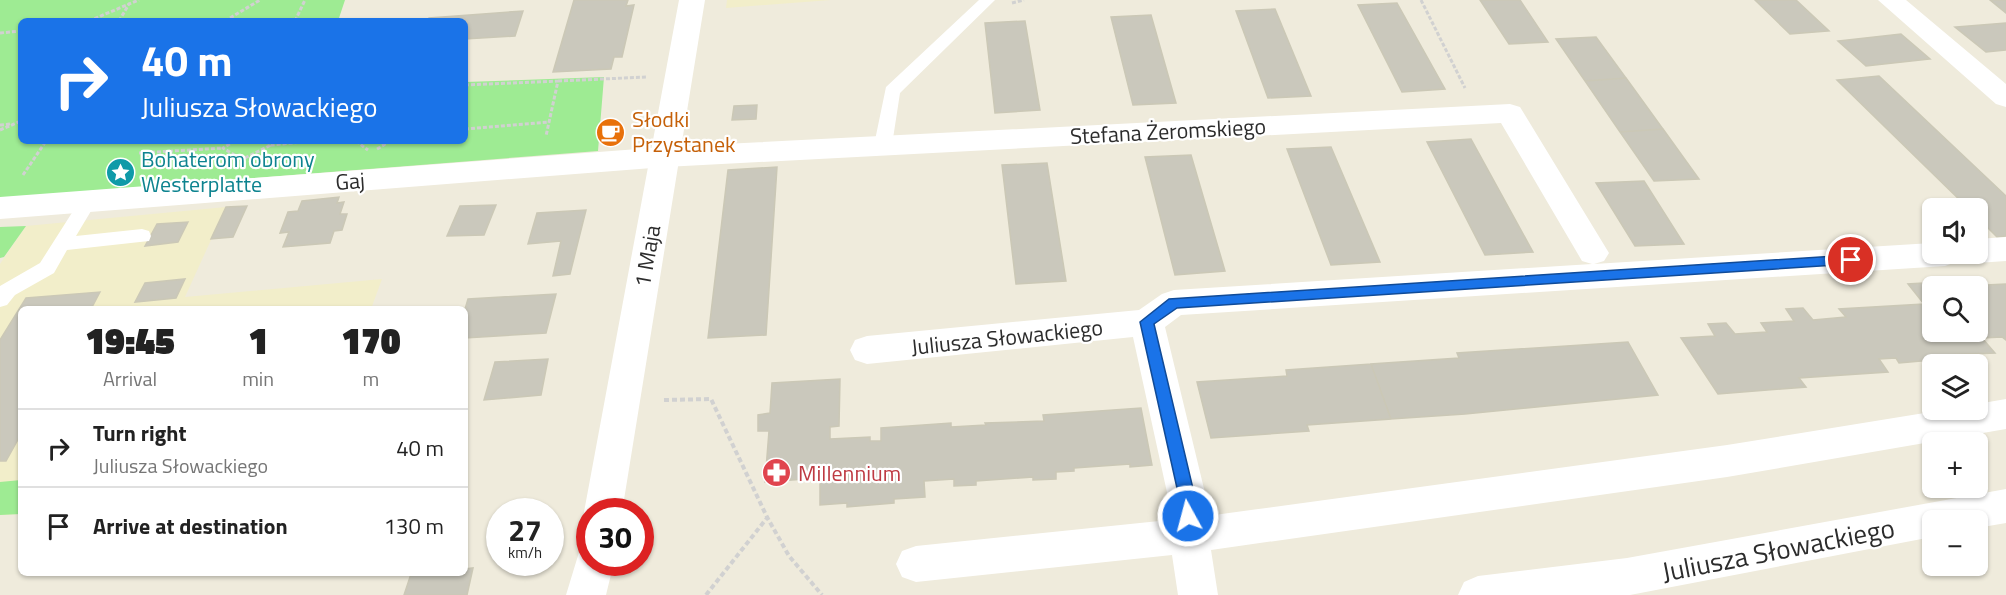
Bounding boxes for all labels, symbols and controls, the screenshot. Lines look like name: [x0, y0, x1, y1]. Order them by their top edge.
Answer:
text: 40 m: [141, 28, 233, 92]
icon: right: [42, 42, 120, 120]
text: Juliusza Słowackiego: [141, 86, 377, 127]
place label: Słodki Przystanek: [632, 102, 736, 161]
street label: Stefana Żeromskiego: [1069, 109, 1267, 153]
cafe icon: Słodki Przystanek: [595, 116, 627, 148]
place label: Bohaterom obrony Westerplatte: [141, 142, 315, 201]
place icon: Bohaterom obrony Westerplatte: [104, 156, 136, 188]
street label: Gaj: [334, 163, 366, 199]
map controls: [1922, 198, 1988, 576]
button: sound: [1922, 198, 1988, 264]
street label: 1 Maja: [625, 222, 669, 290]
pin: [1825, 234, 1876, 285]
icon: arrive: [1834, 243, 1867, 276]
button: search: [1922, 276, 1988, 342]
street label: Juliusza Słowackiego: [909, 310, 1105, 364]
text: 19:45: [85, 313, 175, 368]
text: 1: [248, 313, 268, 368]
text: 170: [341, 313, 401, 368]
button: layers: [1922, 354, 1988, 420]
text: Arrival: [103, 363, 157, 394]
text: min: [242, 363, 274, 394]
text: m: [363, 363, 379, 394]
text: Turn right: [93, 416, 187, 450]
text: 40 m: [396, 431, 444, 465]
icon: right: [42, 432, 75, 465]
button: +: [1922, 432, 1988, 498]
text: Juliusza Słowackiego: [93, 450, 268, 481]
place label: Millennium: [798, 456, 901, 490]
pharmacy icon: Millennium: [761, 457, 793, 489]
position arrow: [1156, 484, 1220, 548]
speed limit sign: 30: [576, 498, 654, 576]
street label: Juliusza Słowackiego: [1658, 506, 1898, 592]
text: 27: [508, 507, 542, 553]
text: Arrive at destination: [93, 509, 288, 543]
text: 130 m: [384, 509, 444, 543]
icon: arrive: [42, 510, 75, 543]
button: −: [1922, 510, 1988, 576]
text: km/h: [508, 541, 542, 564]

